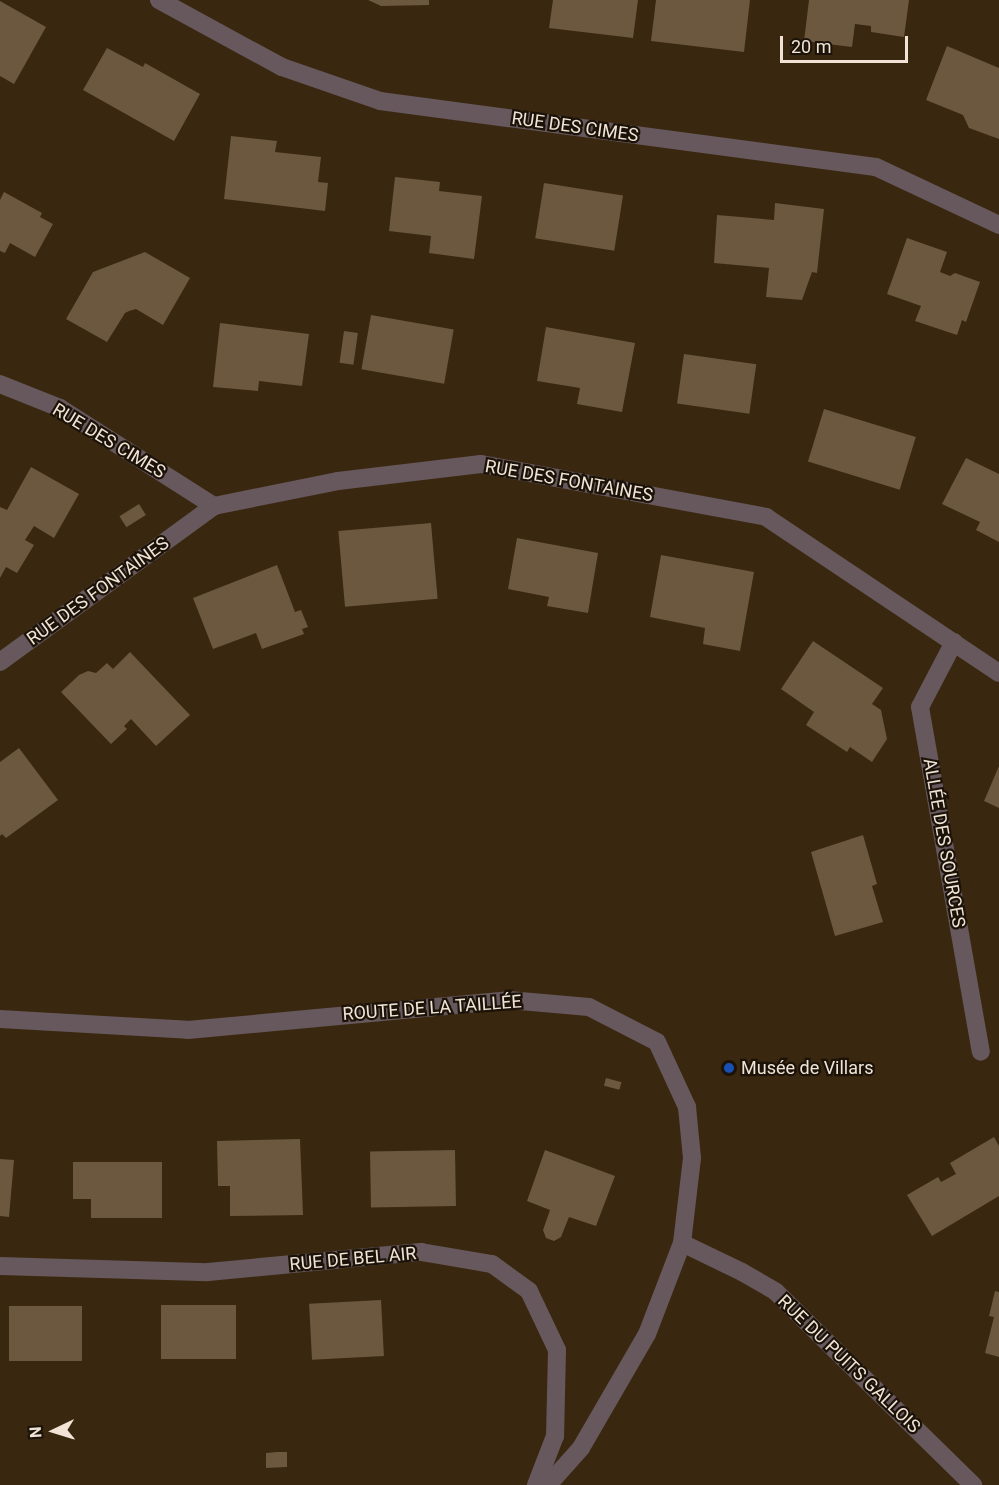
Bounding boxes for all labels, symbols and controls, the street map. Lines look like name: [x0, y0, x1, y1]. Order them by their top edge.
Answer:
scale bar: [783, 24, 910, 62]
text: 20 m: [791, 36, 831, 57]
street label: RUE DES CIMES: [510, 107, 640, 147]
street label: RUE DES CIMES: [49, 399, 169, 483]
street label: RUE DES FONTAINES: [483, 456, 655, 506]
street label: RUE DES FONTAINES: [23, 532, 173, 650]
street label: ALLÉE DES SOURCES: [918, 757, 970, 929]
street label: ROUTE DE LA TAILLÉE: [342, 991, 522, 1025]
place label: Musée de Villars: [741, 1057, 873, 1079]
marker: Musée de Villars: [722, 1061, 736, 1075]
street label: RUE DE BEL AIR: [289, 1243, 417, 1275]
street label: RUE DU PUITS GALLOIS: [773, 1290, 925, 1438]
north arrow: [24, 1401, 84, 1461]
text: N: [26, 1426, 45, 1439]

